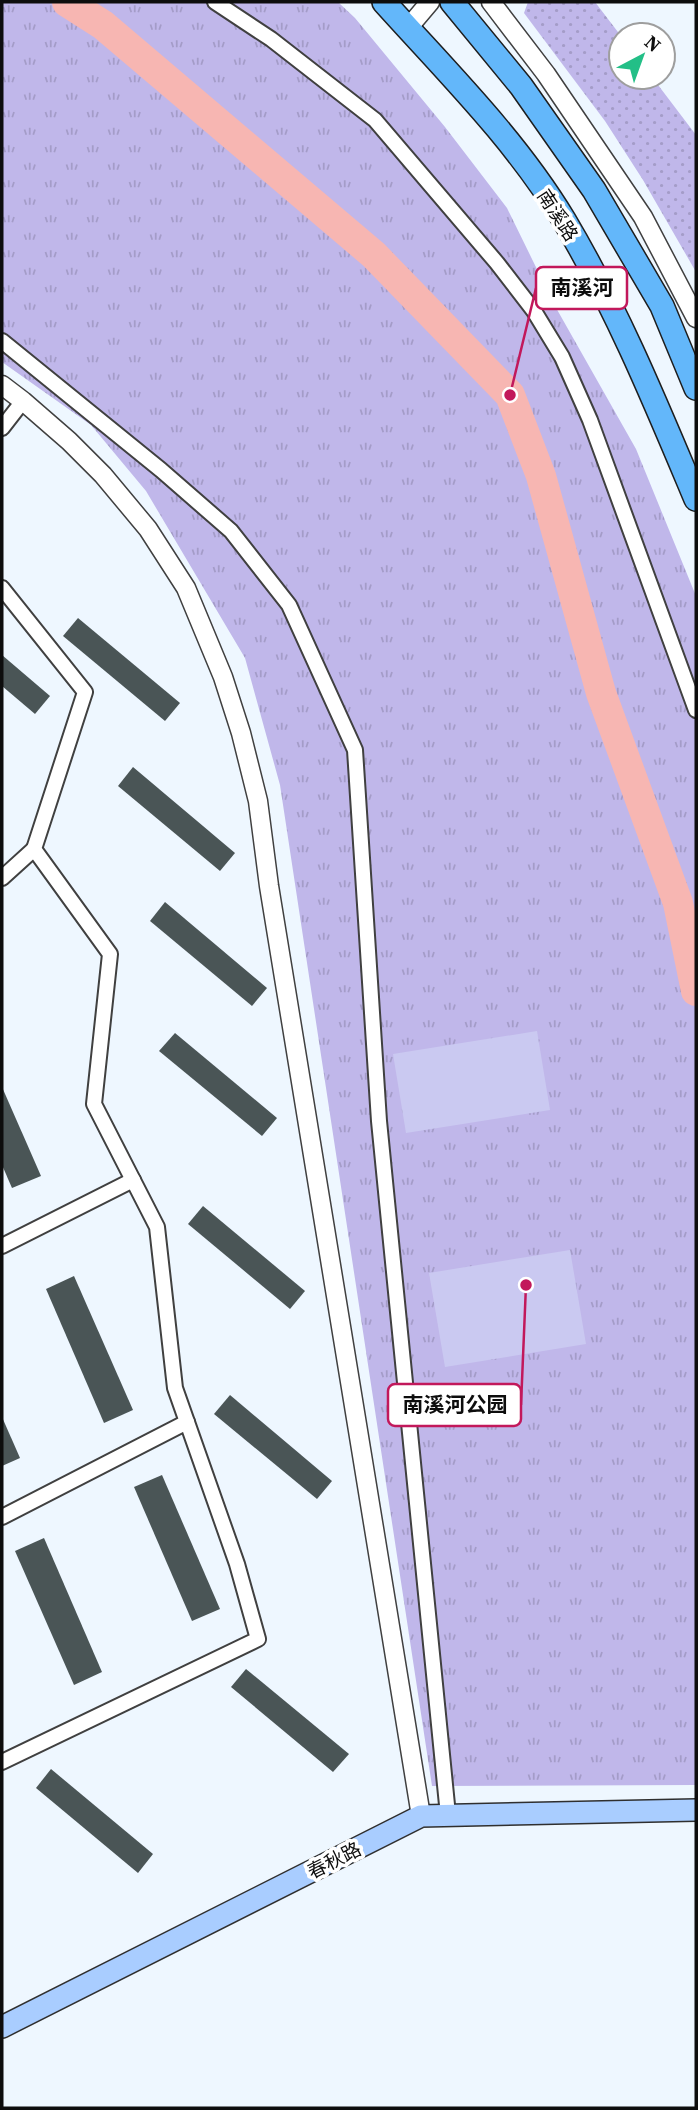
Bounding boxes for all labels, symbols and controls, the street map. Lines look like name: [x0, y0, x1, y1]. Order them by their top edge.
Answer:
north arrow: [607, 21, 677, 91]
text: N: [639, 29, 667, 58]
street label: 南溪路: [532, 184, 584, 246]
callout: 南溪河: [536, 267, 627, 309]
text: 南溪河: [551, 273, 614, 302]
callout: 南溪河公园: [388, 1384, 521, 1426]
text: 南溪河公园: [403, 1390, 508, 1419]
street label: 春秋路: [303, 1835, 365, 1885]

